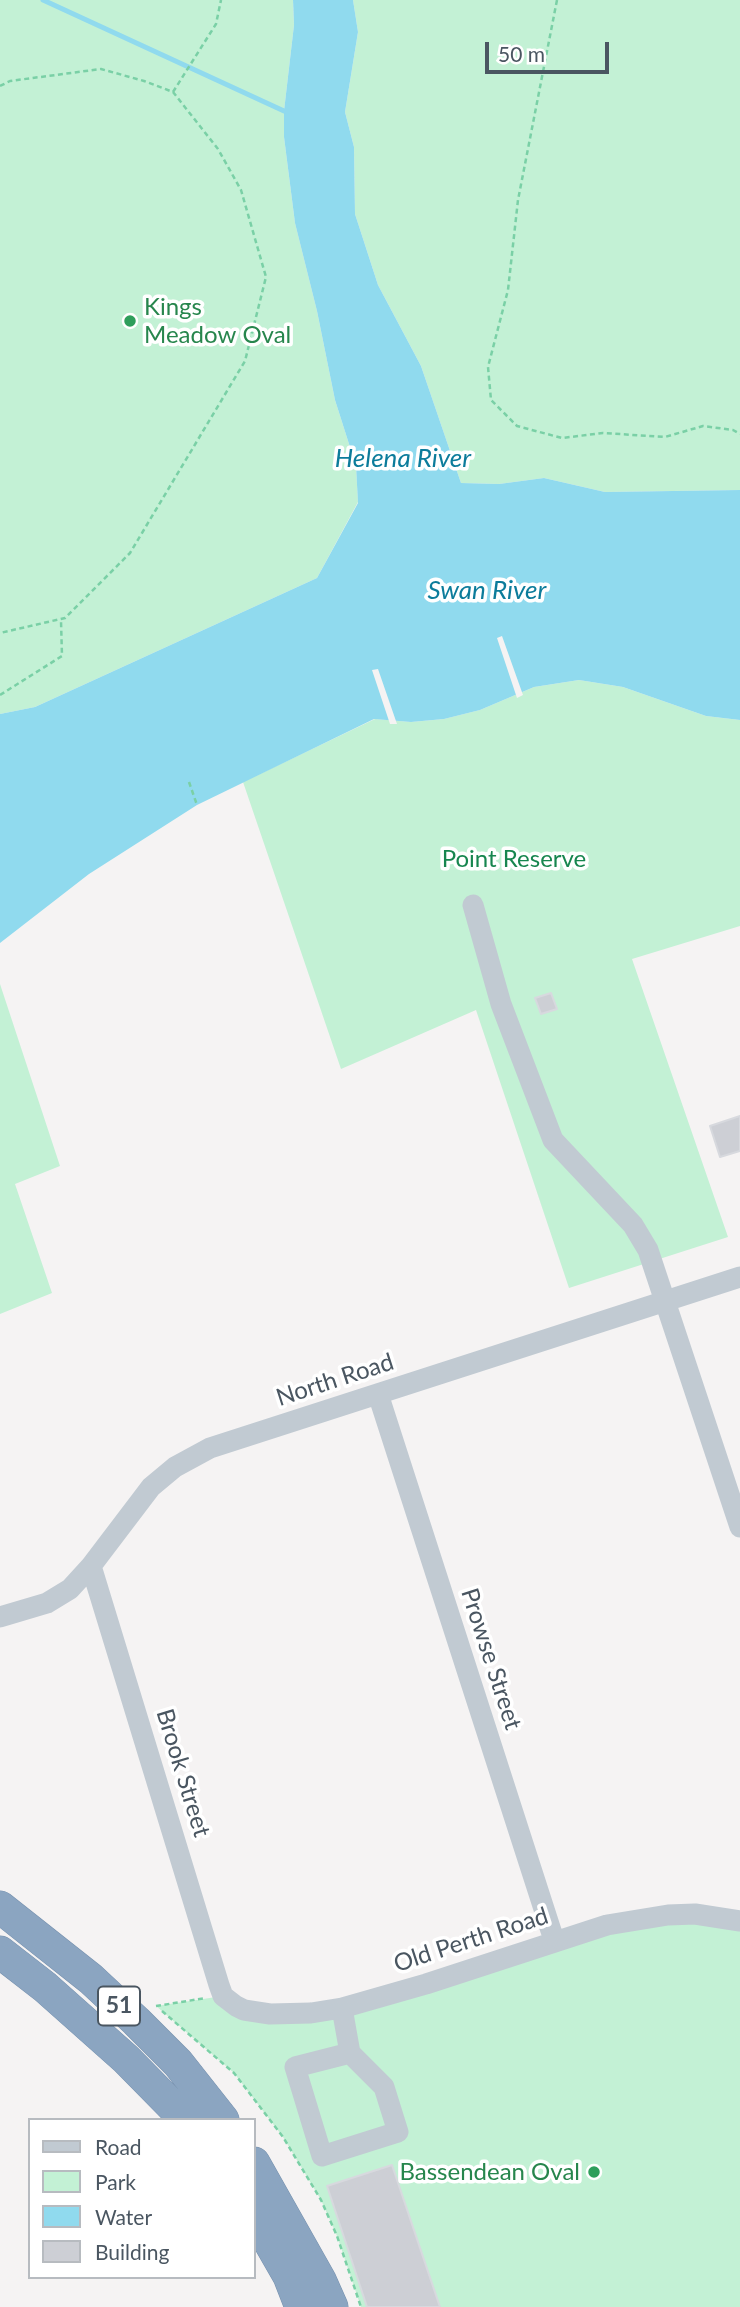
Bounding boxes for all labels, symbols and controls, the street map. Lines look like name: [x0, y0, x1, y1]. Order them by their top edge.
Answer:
scale bar: [488, 28, 612, 72]
text: 50 m: [498, 41, 545, 66]
place label: Kings Meadow Oval: [144, 293, 291, 349]
marker: Kings Meadow Oval: [122, 313, 138, 329]
water label: Helena River: [335, 443, 471, 475]
water label: Swan River: [428, 575, 546, 607]
park label: Point Reserve: [442, 845, 586, 873]
street label: North Road: [273, 1348, 397, 1412]
street label: Prowse Street: [455, 1585, 527, 1733]
street label: Brook Street: [150, 1706, 216, 1840]
street label: Old Perth Road: [390, 1901, 552, 1979]
road number: 51: [98, 1986, 140, 2025]
legend: [28, 2118, 256, 2279]
text: Road: [95, 2134, 142, 2159]
place label: Bassendean Oval: [399, 2158, 580, 2186]
marker: Bassendean Oval: [586, 2164, 602, 2180]
text: Park: [95, 2169, 136, 2194]
text: Water: [95, 2204, 152, 2229]
text: Building: [95, 2239, 170, 2264]

